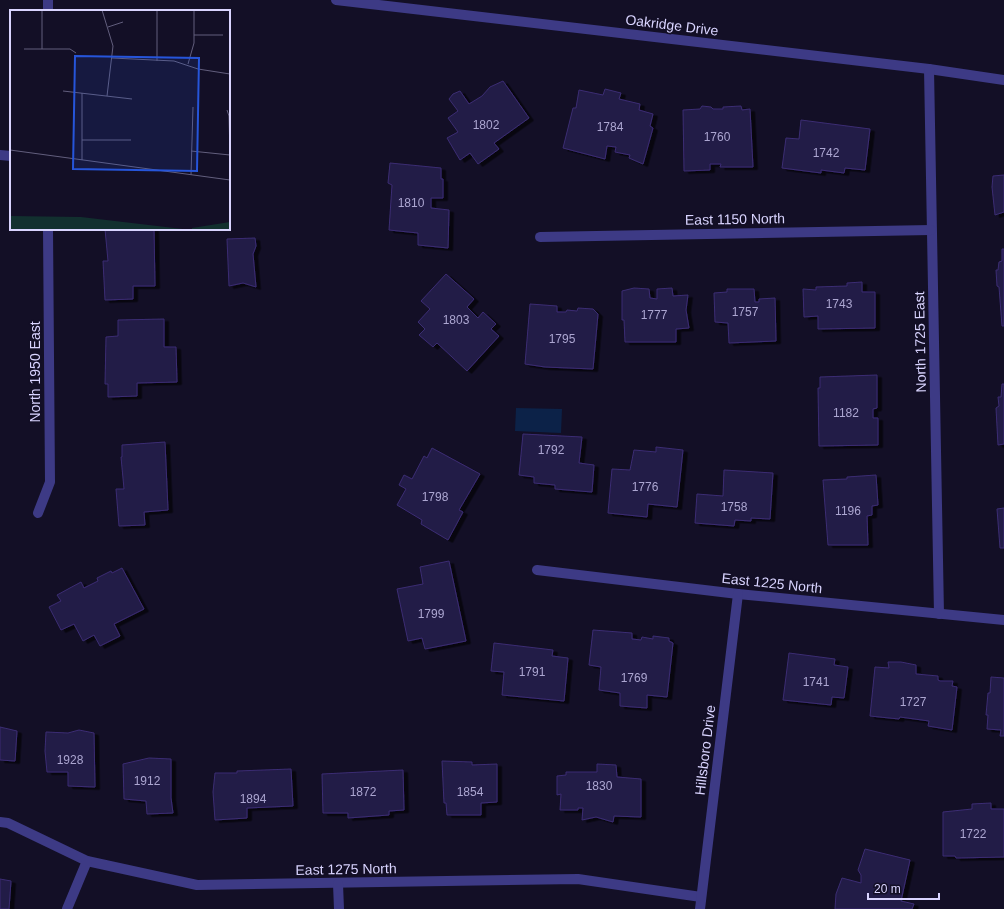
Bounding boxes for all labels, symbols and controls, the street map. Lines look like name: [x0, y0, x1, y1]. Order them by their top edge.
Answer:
inset map: [10, 10, 230, 230]
street label: Oakridge Drive: [625, 11, 720, 39]
house number: 1802: [473, 118, 500, 132]
house number: 1784: [597, 120, 624, 134]
house number: 1760: [704, 130, 731, 144]
house number: 1742: [813, 146, 840, 160]
house number: 1810: [398, 196, 425, 210]
street label: East 1150 North: [685, 210, 785, 228]
street label: North 1725 East: [911, 291, 929, 393]
house number: 1743: [826, 297, 853, 311]
house number: 1757: [732, 305, 759, 319]
house number: 1777: [641, 308, 668, 322]
house number: 1803: [443, 313, 470, 327]
street label: North 1950 East: [27, 321, 43, 423]
house number: 1795: [549, 332, 576, 346]
house number: 1182: [833, 406, 859, 420]
house number: 1792: [538, 443, 565, 457]
house number: 1776: [632, 480, 659, 494]
house number: 1798: [422, 490, 449, 504]
house number: 1758: [721, 500, 748, 514]
house number: 1196: [835, 504, 861, 518]
street label: East 1225 North: [721, 570, 823, 596]
house number: 1799: [418, 607, 445, 621]
house number: 1791: [519, 665, 546, 679]
house number: 1769: [621, 671, 648, 685]
house number: 1741: [803, 675, 830, 689]
house number: 1727: [900, 695, 927, 709]
street label: Hillsboro Drive: [692, 704, 719, 796]
house number: 1928: [57, 753, 84, 767]
house number: 1912: [134, 774, 161, 788]
house number: 1830: [586, 779, 613, 793]
house number: 1872: [350, 785, 377, 799]
house number: 1854: [457, 785, 484, 799]
house number: 1894: [240, 792, 267, 806]
house number: 1722: [960, 827, 987, 841]
street label: East 1275 North: [295, 860, 397, 878]
scale bar: [868, 875, 939, 901]
text: 20 m: [874, 882, 901, 896]

